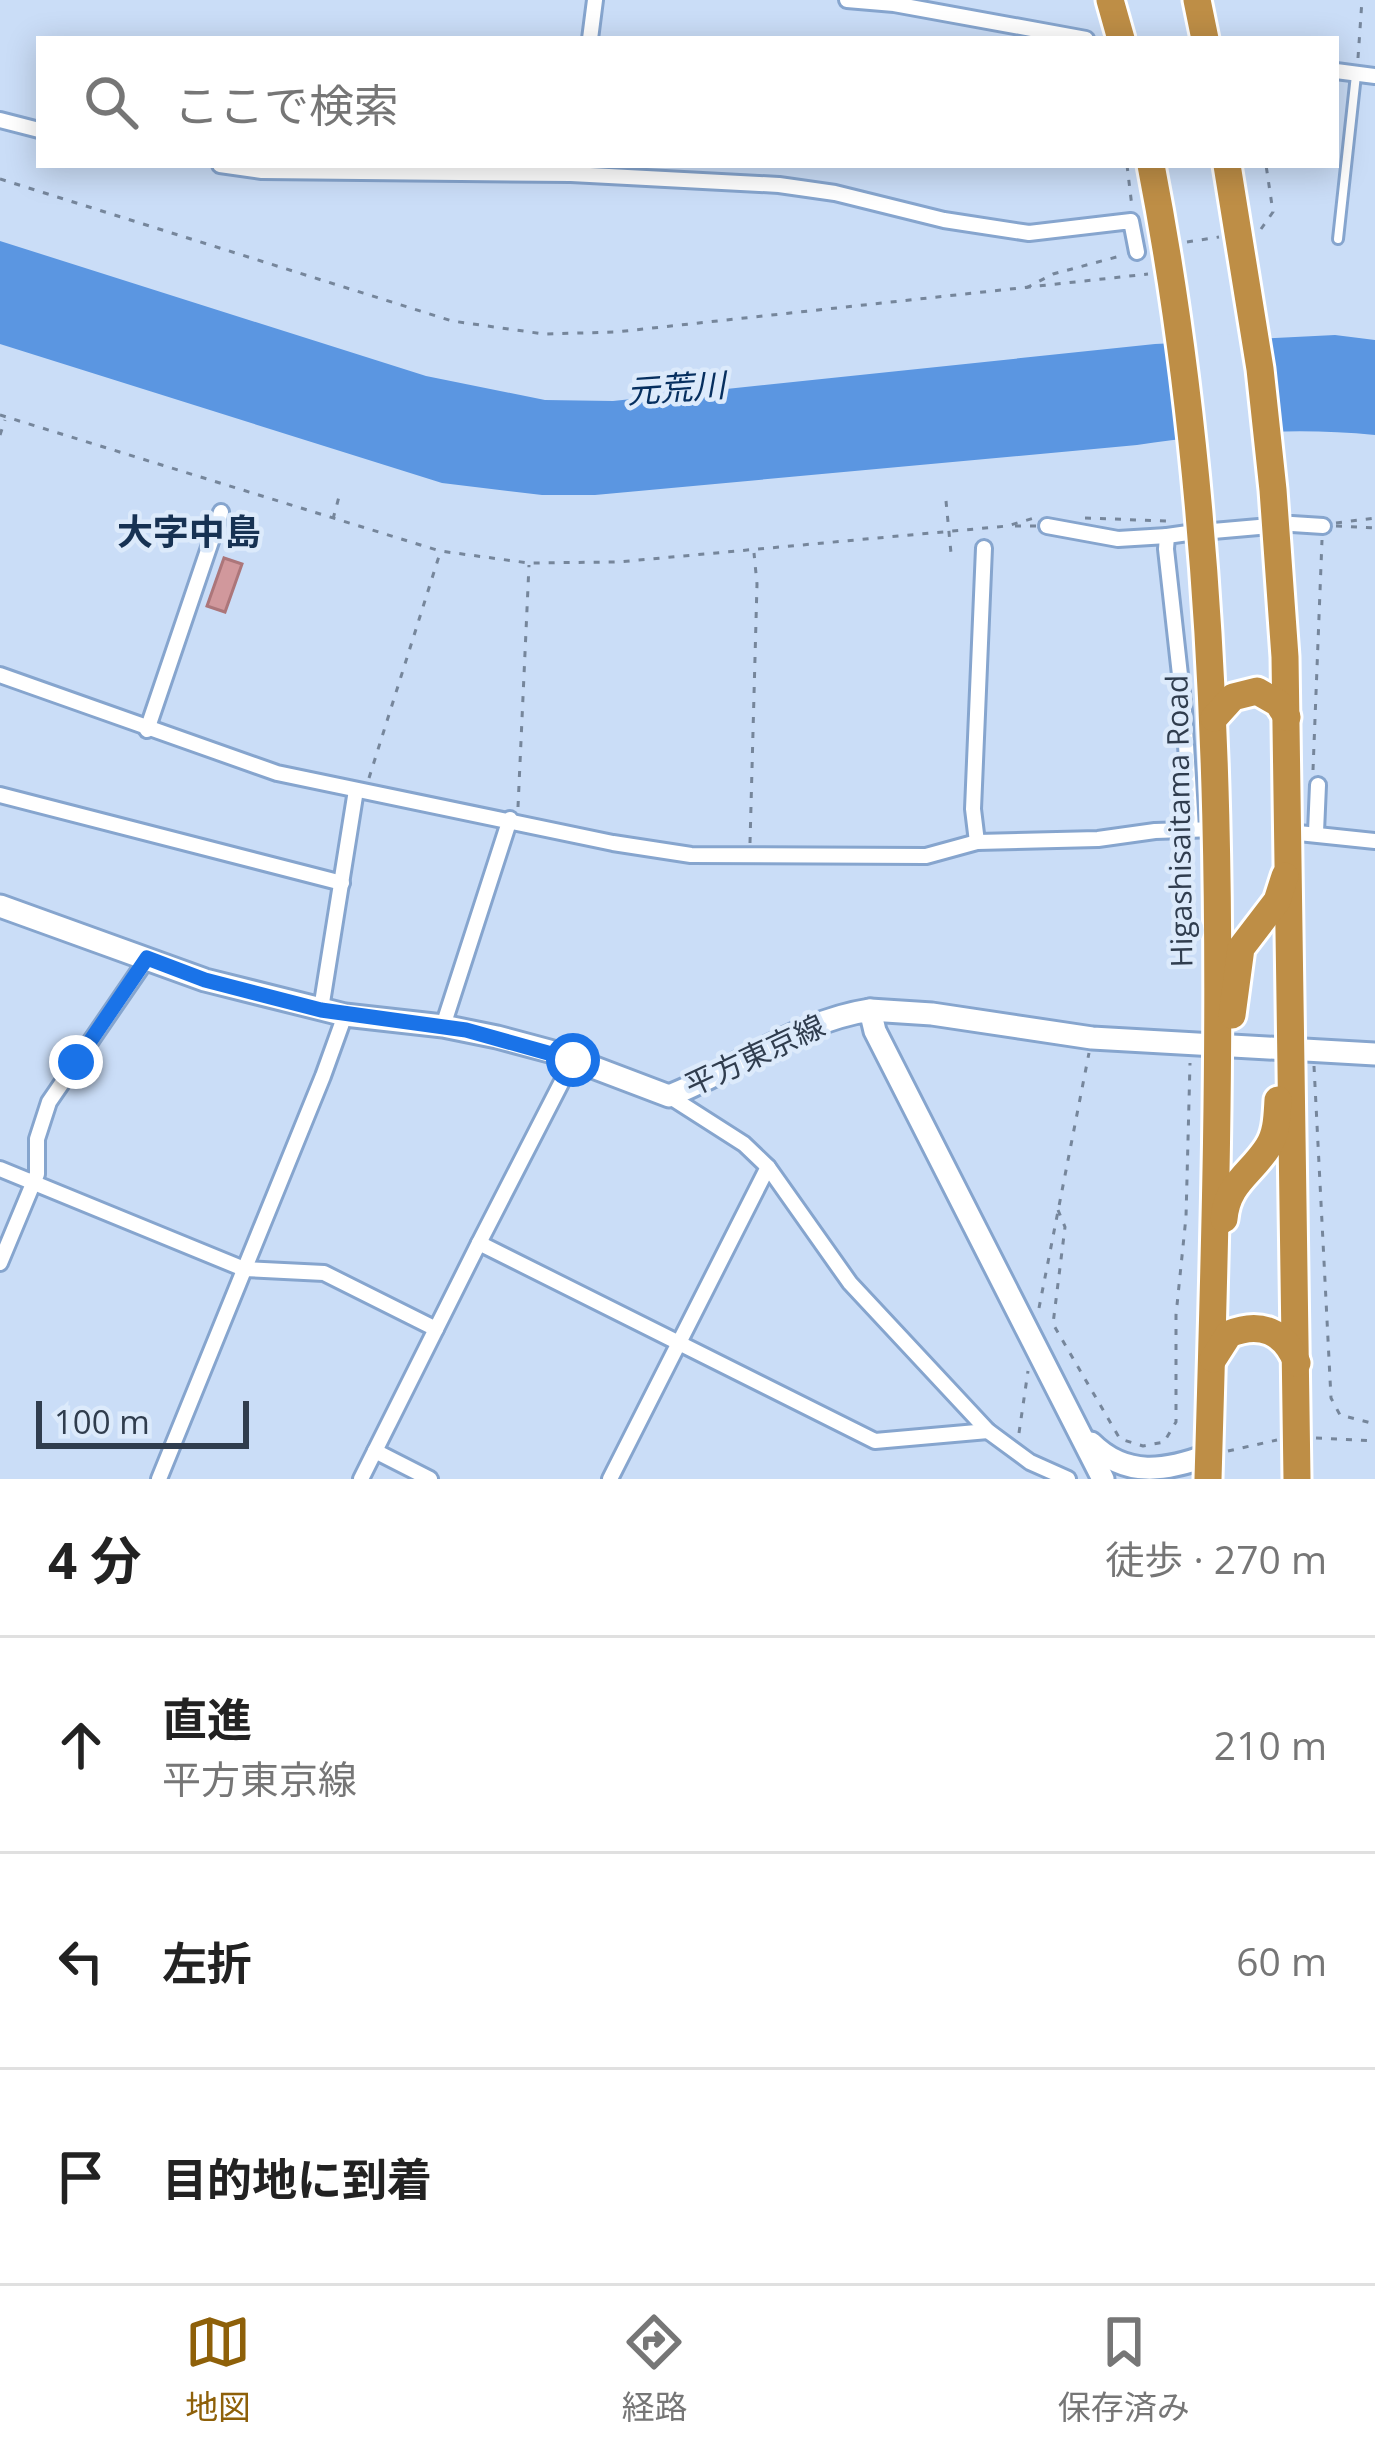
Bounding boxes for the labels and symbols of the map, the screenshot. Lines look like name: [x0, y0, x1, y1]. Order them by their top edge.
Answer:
water label: 元荒川: [625, 361, 730, 413]
district label: 大字中島: [117, 507, 261, 556]
street label: Higashisaitama Road: [1155, 674, 1202, 968]
street label: 平方東京線: [678, 1004, 831, 1105]
route start: [546, 1033, 600, 1087]
route end: [49, 1035, 103, 1089]
scale bar: [36, 1395, 249, 1448]

